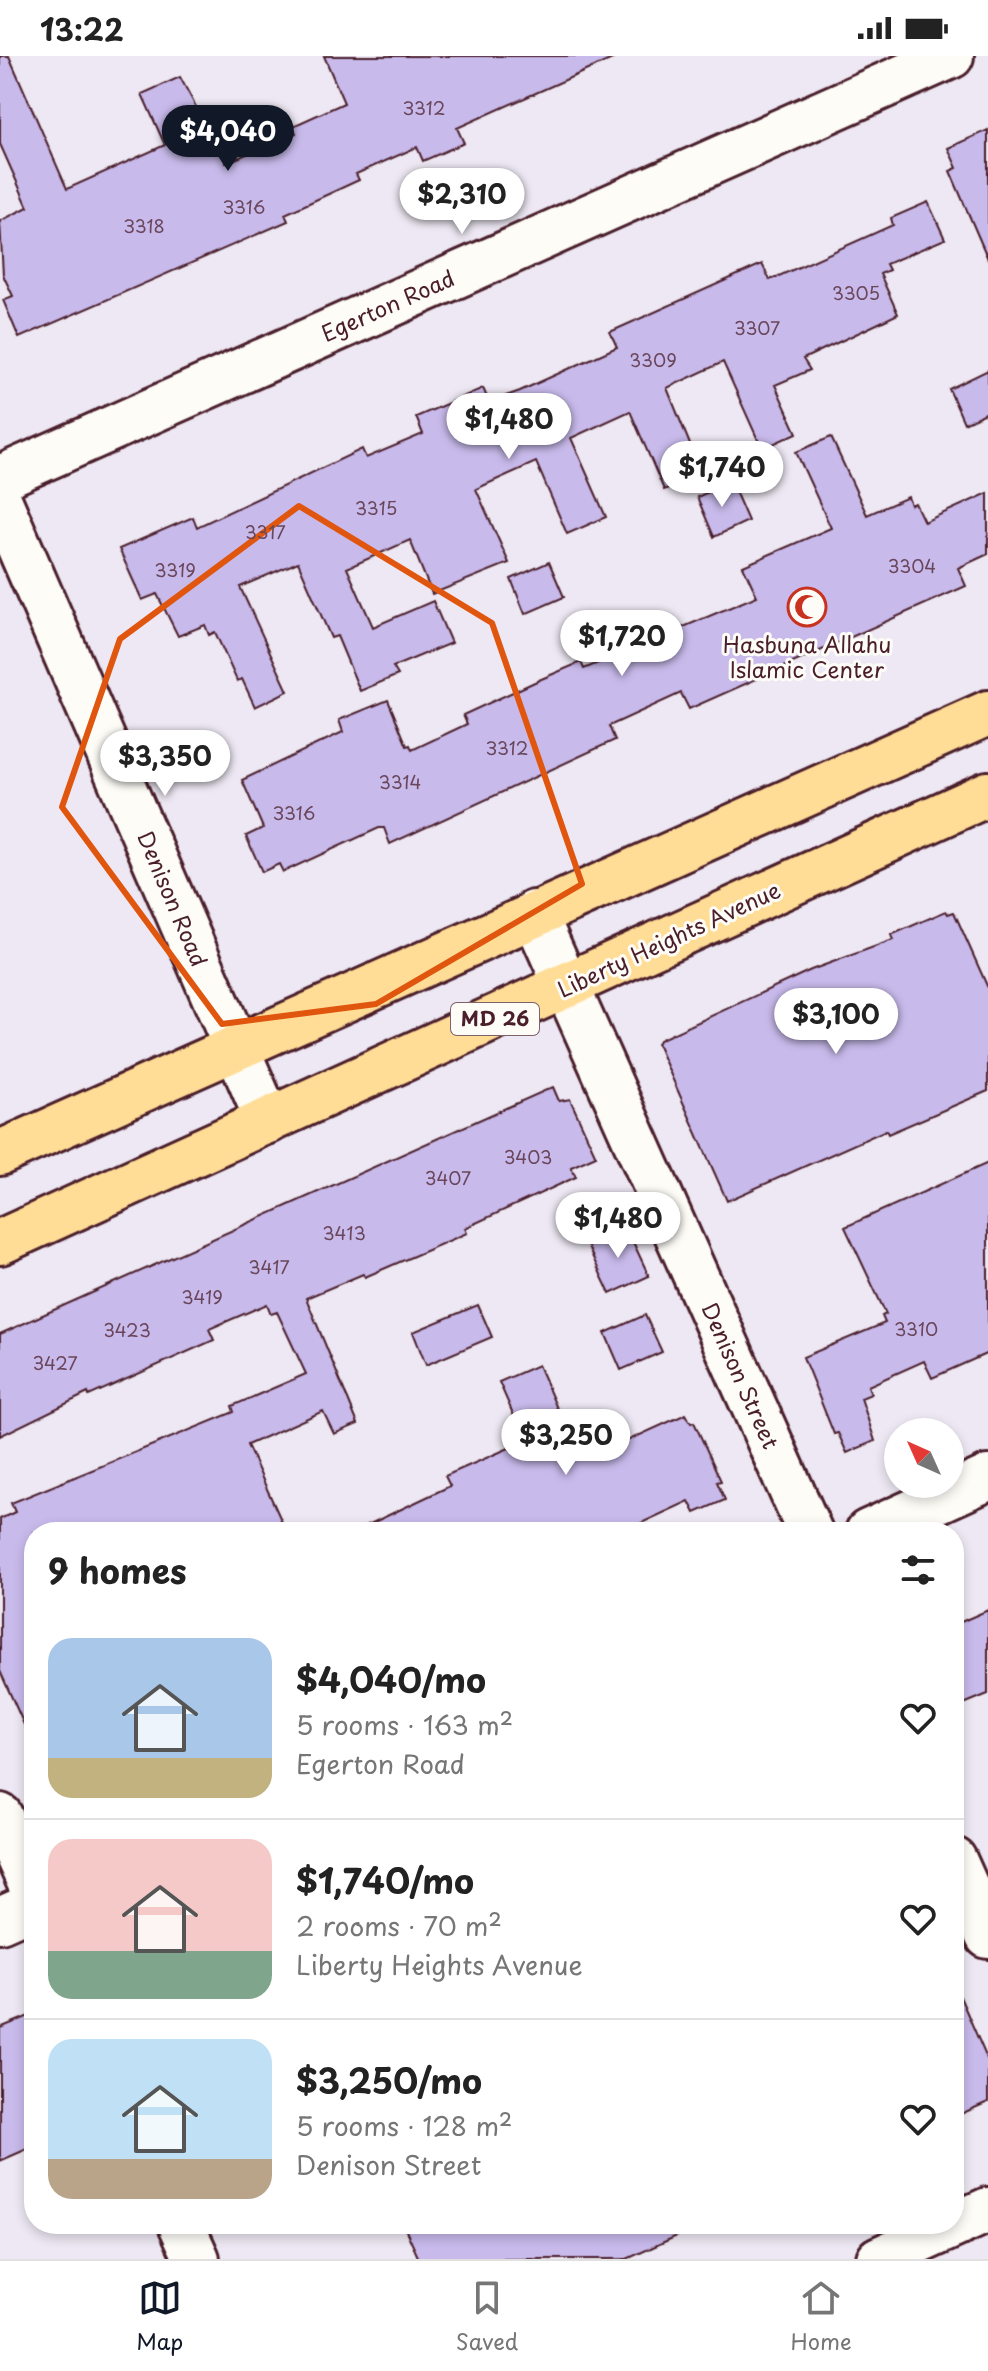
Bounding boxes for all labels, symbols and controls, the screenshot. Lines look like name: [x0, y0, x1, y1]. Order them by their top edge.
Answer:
text: 13:22: [40, 6, 124, 51]
house number: 3312: [402, 94, 446, 121]
pin: $4,040: [163, 105, 293, 173]
text: $4,040: [180, 111, 276, 150]
pin: $2,310: [397, 168, 527, 236]
text: $2,310: [418, 174, 506, 213]
house number: 3316: [223, 193, 265, 220]
house number: 3318: [123, 212, 165, 239]
street label: Egerton Road: [315, 260, 459, 349]
house number: 3305: [832, 279, 880, 306]
house number: 3307: [734, 314, 780, 341]
house number: 3309: [629, 346, 677, 373]
pin: $1,480: [444, 393, 574, 461]
text: $1,480: [464, 399, 554, 438]
pin: $1,740: [657, 441, 787, 509]
text: $1,740: [678, 447, 766, 486]
house number: 3315: [355, 494, 397, 521]
house number: 3317: [244, 518, 286, 545]
house number: 3304: [888, 552, 936, 579]
house number: 3319: [154, 556, 196, 583]
mosque icon: Hasbuna Allahu Islamic Center: [786, 586, 828, 628]
pin: $1,720: [557, 610, 687, 678]
text: $1,720: [578, 616, 666, 655]
place label: Hasbuna Allahu Islamic Center: [723, 627, 891, 685]
pin: $3,350: [100, 730, 230, 798]
house number: 3312: [485, 734, 529, 761]
text: $3,350: [118, 736, 212, 775]
house number: 3314: [379, 768, 421, 795]
house number: 3316: [273, 799, 315, 826]
street label: Denison Road: [130, 826, 217, 971]
street label: Liberty Heights Avenue: [552, 872, 785, 1005]
pin: $3,100: [771, 988, 901, 1056]
text: $3,100: [792, 994, 880, 1033]
road number: MD 26: [451, 1003, 539, 1035]
house number: 3403: [504, 1143, 552, 1170]
house number: 3407: [425, 1164, 471, 1191]
pin: $1,480: [553, 1192, 683, 1260]
text: $1,480: [573, 1198, 663, 1237]
house number: 3413: [322, 1219, 366, 1246]
house number: 3417: [248, 1253, 290, 1280]
house number: 3419: [181, 1283, 223, 1310]
street label: Denison Street: [694, 1297, 788, 1454]
house number: 3310: [894, 1315, 938, 1342]
house number: 3423: [103, 1316, 151, 1343]
house number: 3427: [32, 1349, 78, 1376]
pin: $3,250: [501, 1409, 631, 1477]
text: $3,250: [519, 1415, 613, 1454]
north arrow: [884, 1418, 964, 1498]
map controls: [884, 1418, 964, 1498]
text: 9 homes: [48, 1544, 187, 1596]
icon: filters: [896, 1548, 940, 1592]
text: $4,040/mo: [296, 1653, 486, 1705]
icon: home: [112, 1670, 208, 1766]
icon: heart: [896, 1696, 940, 1740]
text: 5 rooms · 163 m²: [296, 1705, 513, 1744]
text: Egerton Road: [296, 1744, 465, 1783]
text: $1,740/mo: [296, 1854, 474, 1906]
icon: home: [112, 1871, 208, 1967]
icon: heart: [896, 1897, 940, 1941]
text: 2 rooms · 70 m²: [296, 1906, 502, 1945]
text: Liberty Heights Avenue: [296, 1945, 583, 1984]
text: $3,250/mo: [296, 2054, 482, 2106]
icon: home: [112, 2071, 208, 2167]
icon: heart: [896, 2097, 940, 2141]
text: 5 rooms · 128 m²: [296, 2106, 512, 2145]
text: Denison Street: [296, 2145, 481, 2184]
tab: Map: [136, 2276, 183, 2357]
tab: Saved: [456, 2276, 518, 2357]
tab: Home: [791, 2276, 852, 2357]

